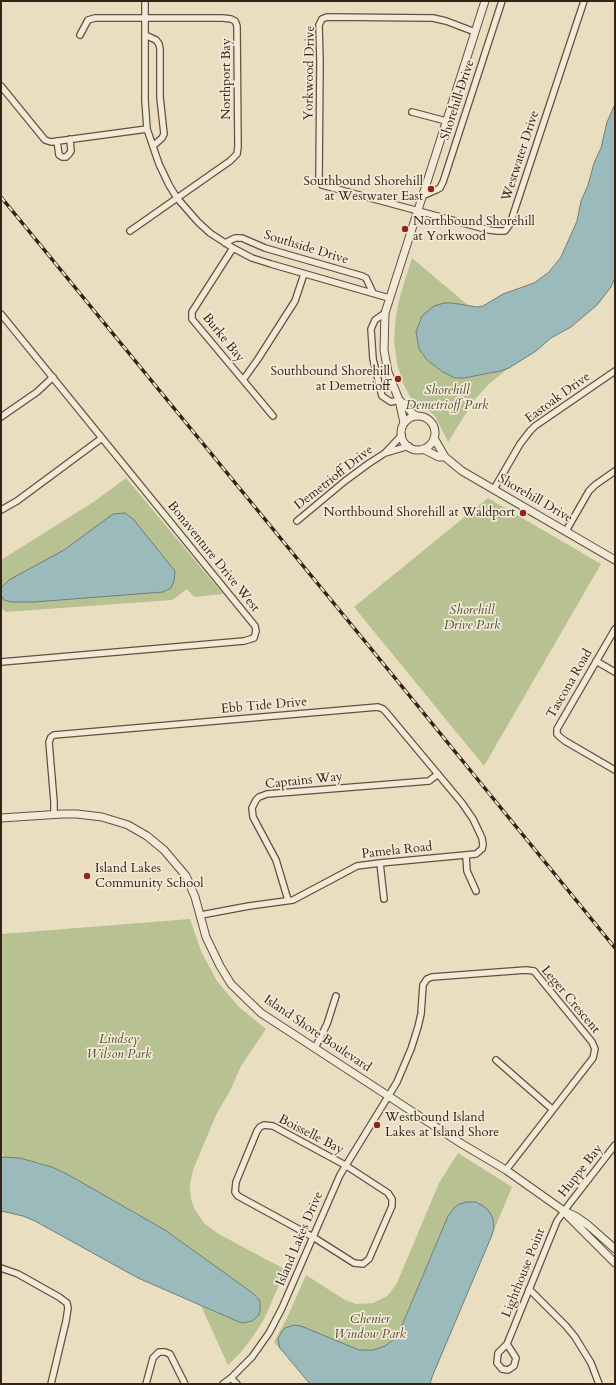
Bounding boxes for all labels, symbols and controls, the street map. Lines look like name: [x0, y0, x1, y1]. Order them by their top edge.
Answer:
street label: Yorkwood Drive: [301, 25, 319, 121]
street label: Northport Bay: [219, 38, 235, 120]
street label: Shorehill Drive: [438, 58, 478, 142]
street label: Westwater Drive: [499, 109, 543, 203]
place label: Southbound Shorehill at Westwater East: [303, 174, 423, 205]
marker: Southbound Shorehill at Westwater East: [426, 184, 436, 194]
place label: Northbound Shorehill at Yorkwood: [413, 214, 535, 245]
marker: Northbound Shorehill at Yorkwood: [400, 224, 410, 234]
street label: Southside Drive: [262, 228, 350, 268]
street label: Burke Bay: [199, 310, 247, 366]
place label: Southbound Shorehill at Demetrioff: [270, 364, 390, 395]
street label: Eastoak Drive: [522, 369, 594, 427]
marker: Southbound Shorehill at Demetrioff: [393, 374, 403, 384]
park label: Shorehill Demetrioff Park: [406, 383, 488, 414]
street label: Demetrioff Drive: [292, 442, 376, 514]
street label: Shorehill Drive: [495, 471, 575, 527]
street label: Bonaventure Drive West: [164, 499, 262, 615]
place label: Northbound Shorehill at Waldport: [324, 505, 515, 521]
marker: Northbound Shorehill at Waldport: [518, 508, 528, 518]
park label: Shorehill Drive Park: [444, 603, 500, 634]
street label: Tascona Road: [544, 647, 596, 721]
street label: Ebb Tide Drive: [220, 694, 308, 718]
street label: Captains Way: [264, 769, 344, 793]
street label: Pamela Road: [361, 840, 433, 862]
place label: Island Lakes Community School: [95, 861, 204, 892]
marker: Island Lakes Community School: [82, 871, 92, 881]
street label: Leger Crescent: [537, 963, 603, 1037]
street label: Island Shore Boulevard: [260, 992, 374, 1076]
park label: Lindsey Wilson Park: [87, 1032, 151, 1063]
place label: Westbound Island Lakes at Island Shore: [385, 1110, 499, 1141]
street label: Boisselle Bay: [276, 1112, 346, 1158]
marker: Westbound Island Lakes at Island Shore: [372, 1120, 382, 1130]
street label: Huppe Bay: [556, 1142, 606, 1200]
street label: Island Lakes Drive: [273, 1189, 327, 1289]
street label: Lighthouse Point: [499, 1226, 549, 1320]
park label: Chenier Window Park: [334, 1312, 406, 1343]

